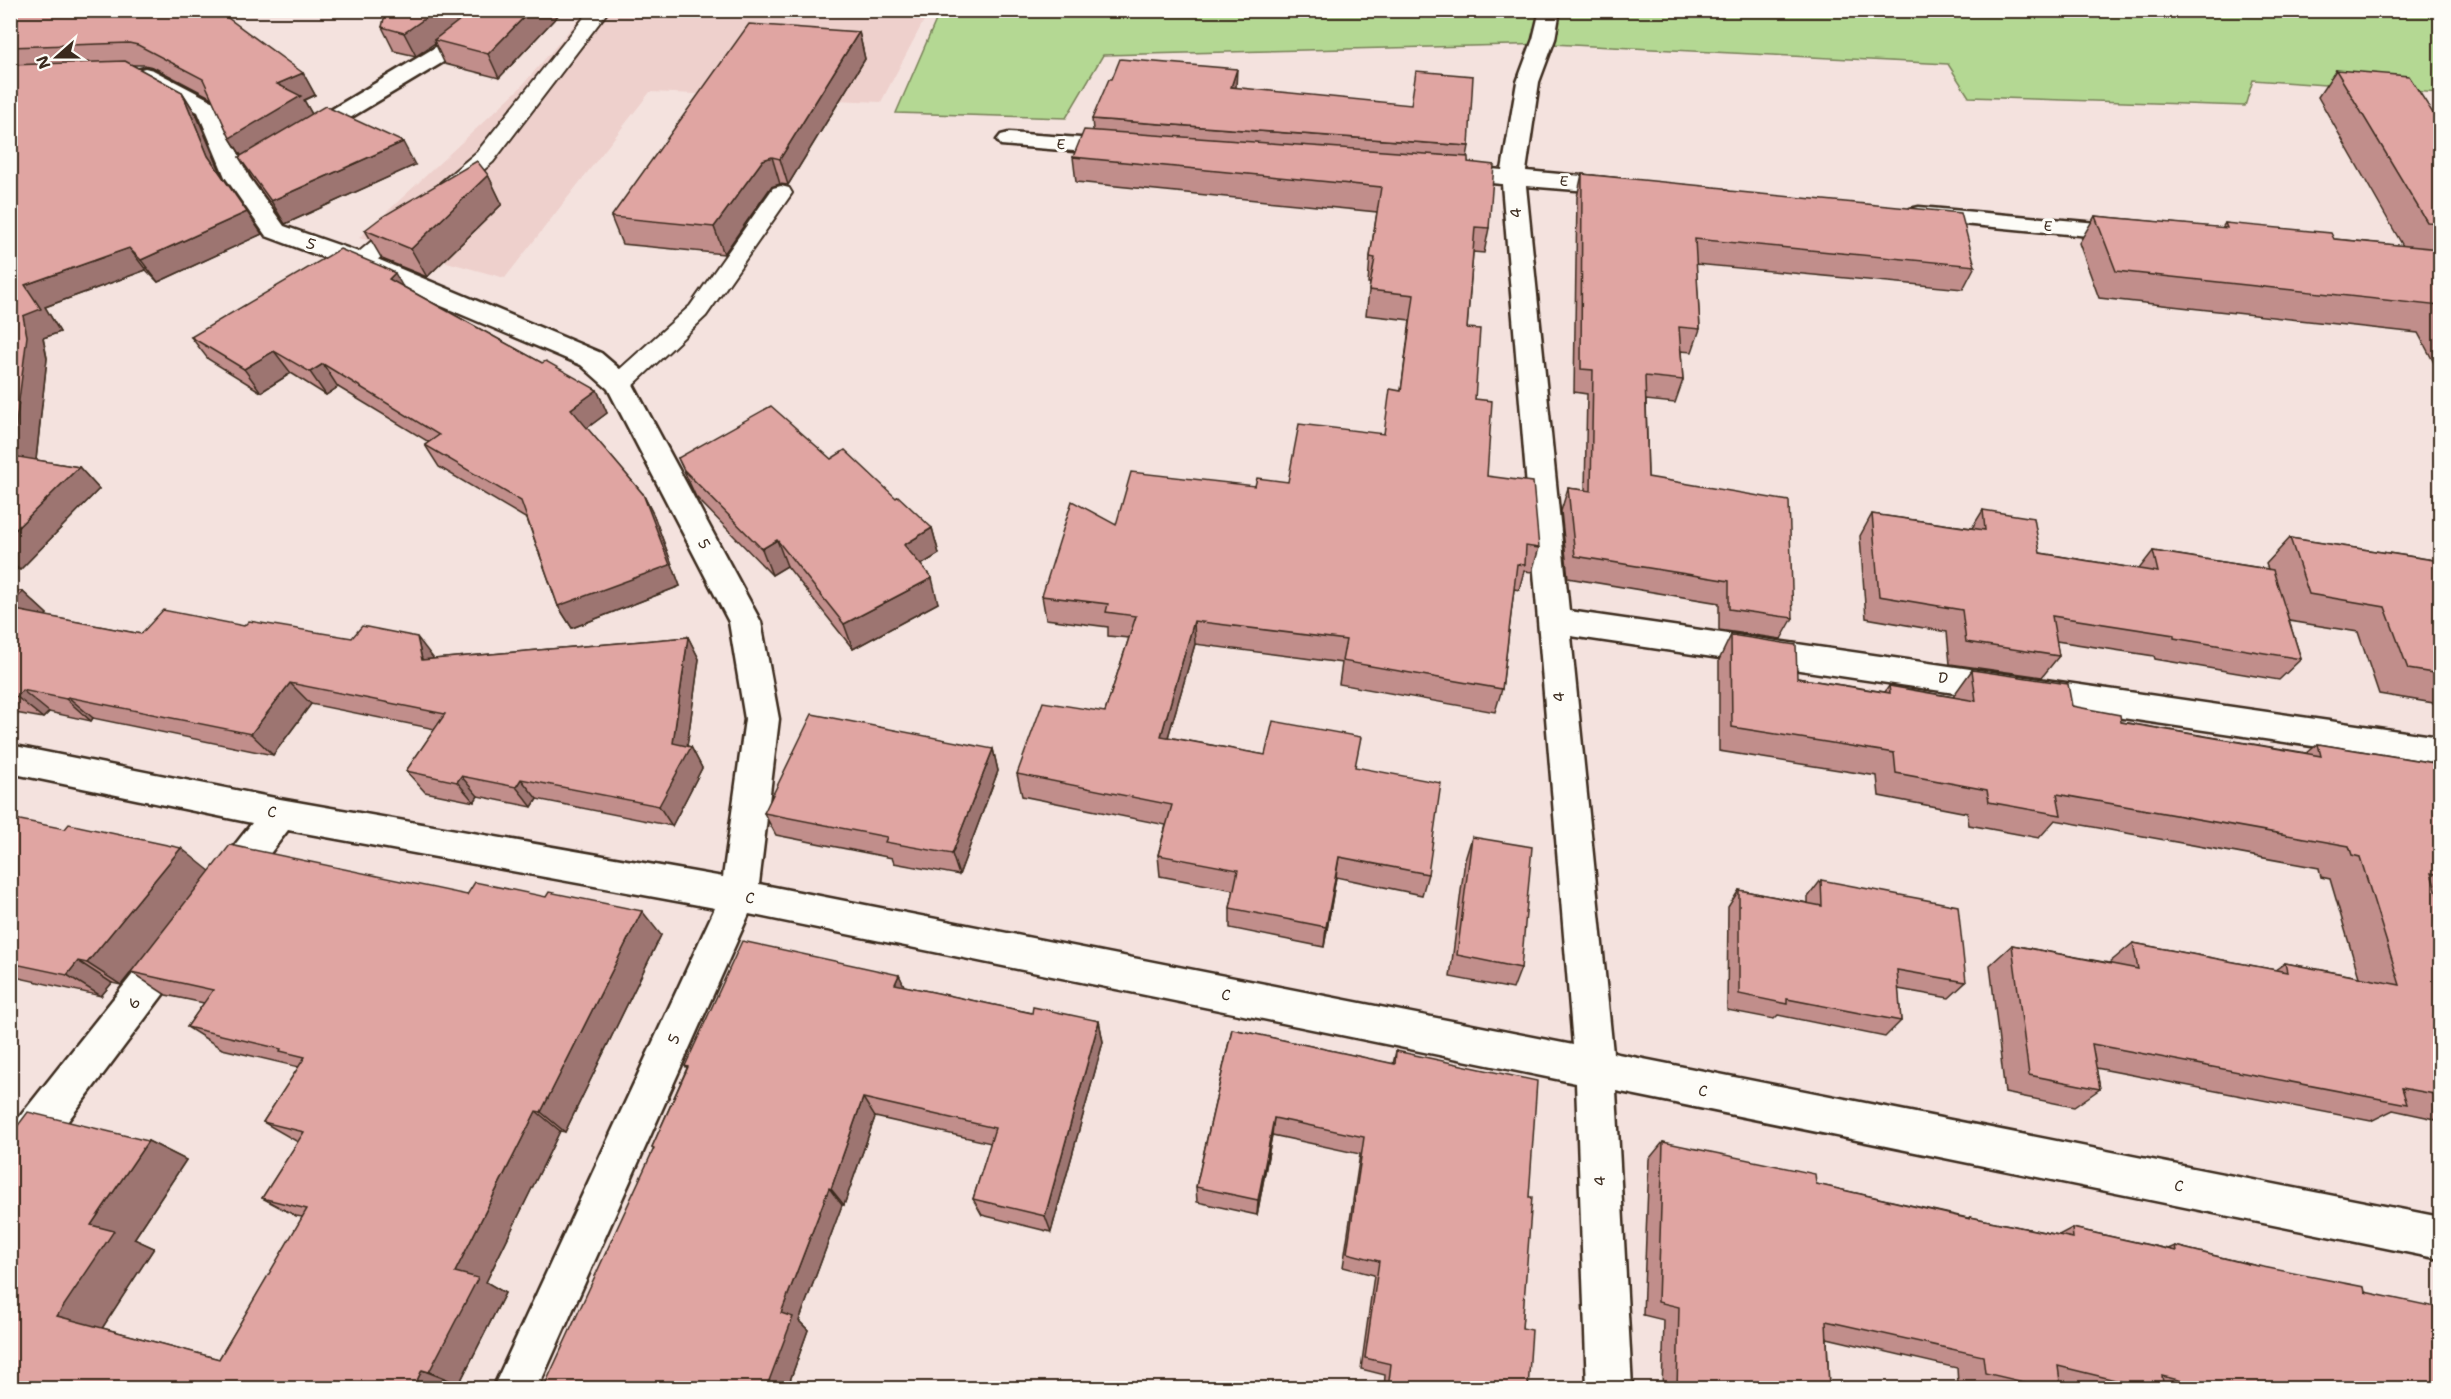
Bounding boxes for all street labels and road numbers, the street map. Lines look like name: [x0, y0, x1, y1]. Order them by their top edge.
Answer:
street label: E: [1056, 135, 1066, 153]
street label: E: [1559, 172, 1569, 190]
street label: 4: [1506, 207, 1526, 219]
street label: E: [2043, 217, 2053, 235]
street label: 5: [303, 233, 319, 255]
street label: 5: [693, 535, 715, 553]
street label: D: [1937, 667, 1949, 689]
street label: 4: [1549, 691, 1569, 703]
street label: C: [266, 801, 278, 823]
street label: C: [744, 887, 756, 909]
street label: C: [1220, 984, 1232, 1006]
street label: 6: [123, 993, 145, 1013]
street label: 5: [663, 1031, 685, 1047]
street label: C: [1697, 1080, 1709, 1102]
street label: 4: [1590, 1175, 1610, 1187]
street label: C: [2173, 1175, 2185, 1197]

